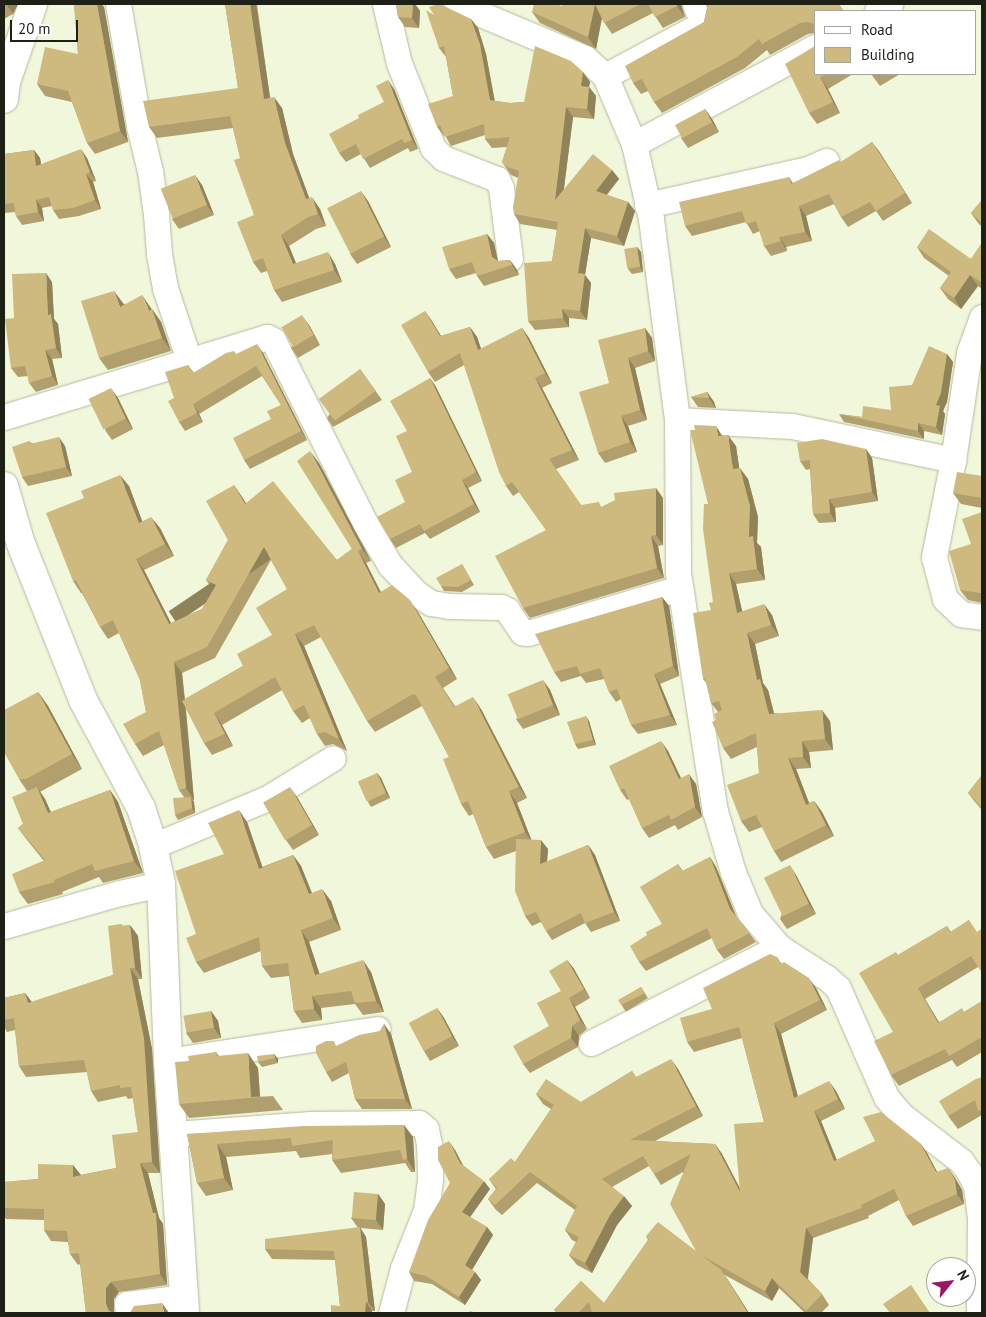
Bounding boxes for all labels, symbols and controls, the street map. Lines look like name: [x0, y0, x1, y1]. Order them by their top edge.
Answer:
scale bar: [12, 10, 80, 42]
legend: [814, 10, 976, 75]
text: 20 m: [18, 19, 51, 38]
text: Road: [861, 20, 893, 39]
text: Building: [861, 45, 915, 64]
north arrow: [926, 1257, 976, 1307]
text: N: [953, 1267, 973, 1284]

